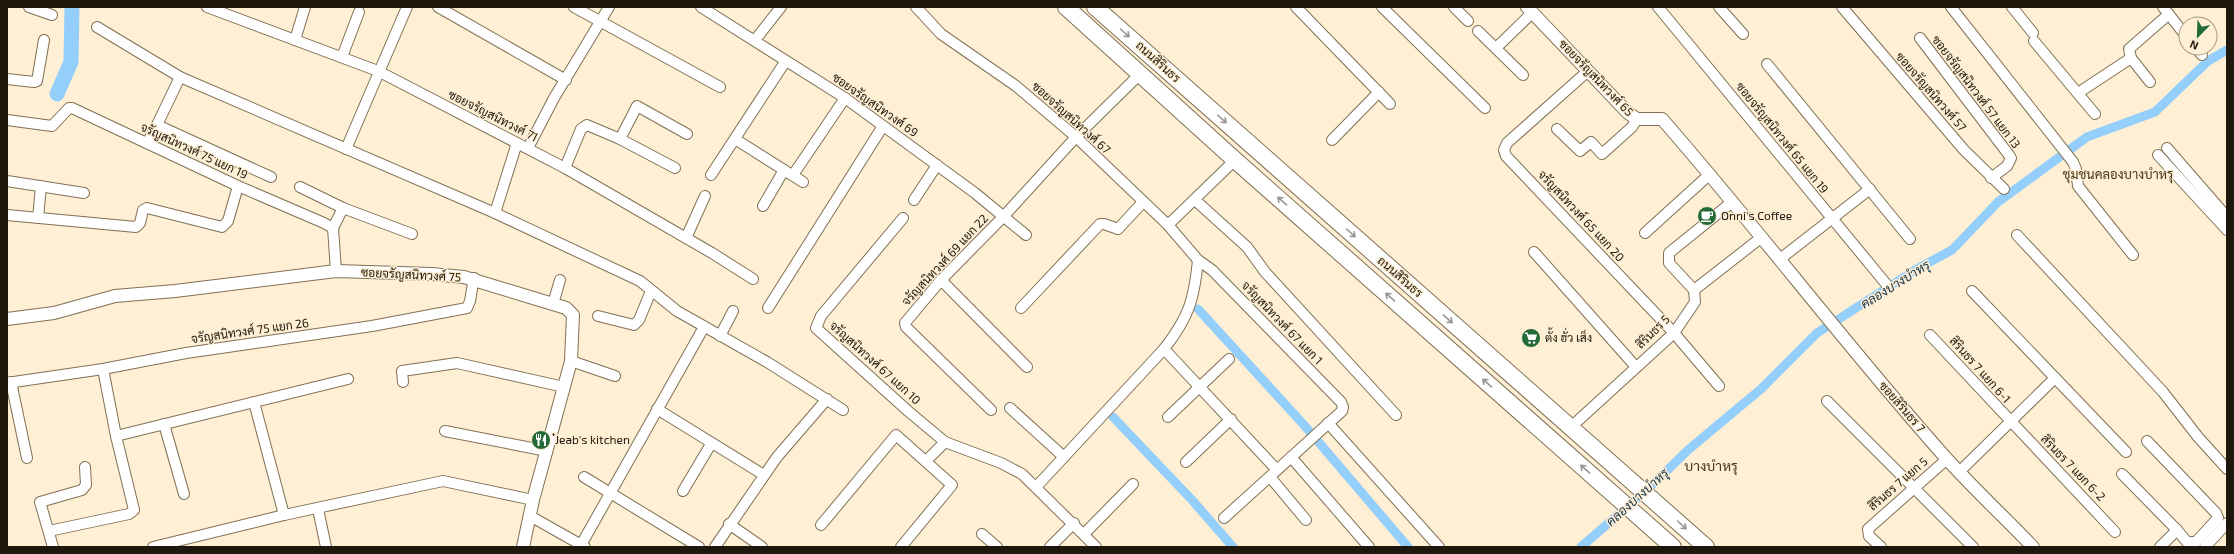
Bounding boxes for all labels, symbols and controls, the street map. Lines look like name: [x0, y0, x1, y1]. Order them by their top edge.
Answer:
north arrow: [2178, 16, 2218, 56]
one-way arrow: [1119, 28, 1129, 37]
street label: ซอยจรัญสนิทวงศ์ 57 แยก 13: [1929, 32, 2024, 151]
street label: ซอยจรัญสนิทวงศ์ 65: [1556, 36, 1637, 119]
street label: ถนนสิรินธร: [1134, 38, 1184, 85]
text: N: [2188, 38, 2200, 53]
street label: ซอยจรัญสนิทวงศ์ 57: [1893, 49, 1970, 134]
street label: ซอยจรัญสนิทวงศ์ 69: [829, 69, 921, 140]
street label: ซอยจรัญสนิทวงศ์ 67: [1029, 78, 1114, 157]
street label: ซอยจรัญสนิทวงศ์ 65 แยก 19: [1733, 79, 1832, 196]
street label: ซอยจรัญสนิทวงศ์ 71: [446, 86, 541, 145]
one-way arrow: [1217, 114, 1227, 124]
street label: จรัญสนิทวงศ์ 75 แยก 19: [138, 119, 250, 182]
district label: ชุมชนคลองบางบำหรุ: [2063, 166, 2173, 184]
street label: จรัญสนิทวงศ์ 65 แยก 20: [1535, 167, 1628, 265]
one-way arrow: [1277, 196, 1287, 206]
cafe icon: Onni's Coffee: [1696, 205, 1718, 227]
place label: Onni's Coffee: [1721, 208, 1792, 222]
street label: จรัญสนิทวงศ์ 69 แยก 22: [898, 211, 991, 309]
one-way arrow: [1345, 228, 1355, 237]
street label: ถนนสิรินธร: [1375, 253, 1426, 300]
water label: คลองบางบำหรุ: [1857, 256, 1934, 313]
street label: ซอยจรัญสนิทวงศ์ 75: [361, 264, 461, 285]
street label: จรัญสนิทวงศ์ 67 แยก 1: [1239, 278, 1326, 368]
one-way arrow: [1385, 292, 1395, 301]
street label: สิรินธร 5: [1633, 312, 1672, 351]
street label: จรัญสนิทวงศ์ 75 แยก 26: [190, 315, 310, 346]
one-way arrow: [1443, 315, 1453, 324]
street label: จรัญสนิทวงศ์ 67 แยก 10: [827, 318, 924, 408]
supermarket icon: ตั้ง ฮั่ว เส็ง: [1520, 327, 1542, 349]
place label: ตั้ง ฮั่ว เส็ง: [1545, 327, 1592, 344]
street label: สิรินธร 7 แยก 6-1: [1947, 333, 2014, 405]
one-way arrow: [1482, 378, 1493, 387]
street label: ซอยสิรินธร 7: [1877, 378, 1929, 435]
restaurant icon: ๋Jeab's kitchen: [530, 429, 552, 451]
street label: สิรินธร 7 แยก 6-2: [2039, 431, 2109, 504]
place label: ๋Jeab's kitchen: [552, 432, 630, 446]
street label: สิรินธร 7 แยก 5: [1865, 454, 1930, 513]
district label: บางบำหรุ: [1684, 457, 1738, 476]
one-way arrow: [1580, 464, 1590, 473]
water label: คลองบางบำหรุ: [1602, 464, 1673, 531]
one-way arrow: [1677, 521, 1687, 530]

